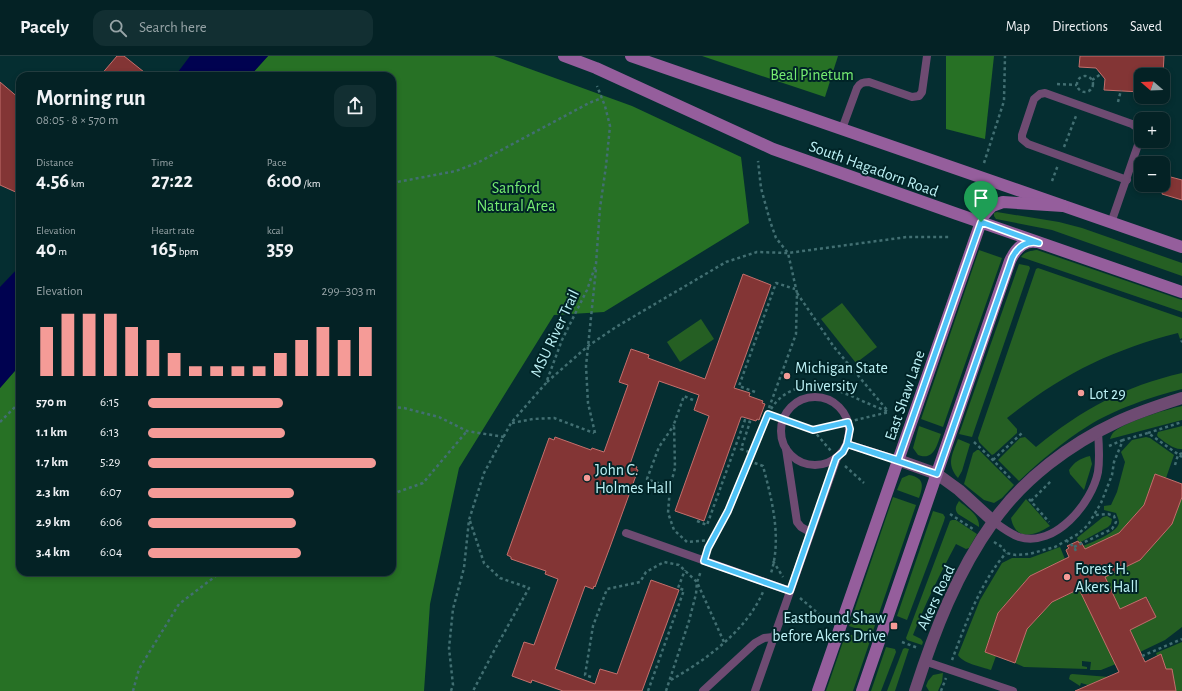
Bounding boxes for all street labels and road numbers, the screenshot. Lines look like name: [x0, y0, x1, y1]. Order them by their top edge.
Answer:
street label: South Hagadorn Road: [807, 138, 940, 200]
street label: MSU River Trail: [528, 287, 582, 380]
street label: East Shaw Lane: [882, 348, 928, 443]
street label: Akers Road: [914, 563, 958, 632]

